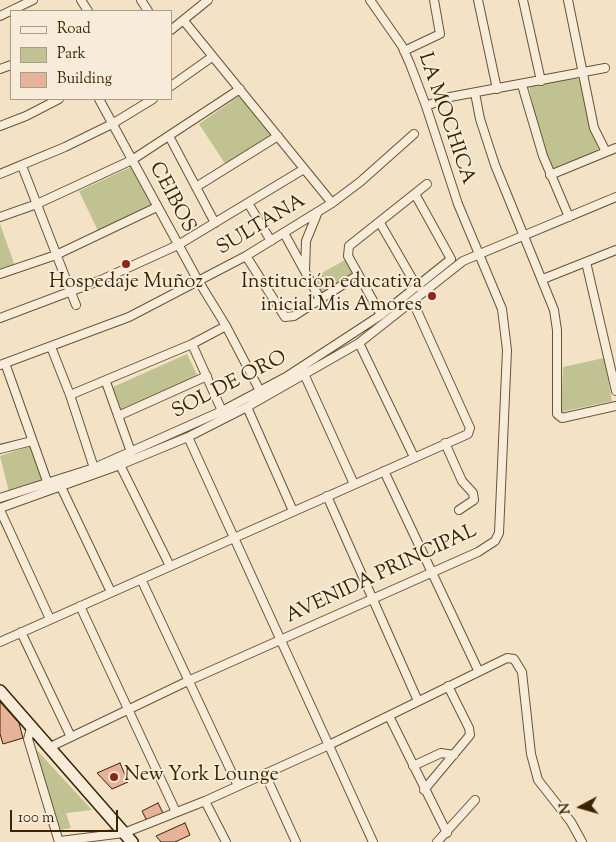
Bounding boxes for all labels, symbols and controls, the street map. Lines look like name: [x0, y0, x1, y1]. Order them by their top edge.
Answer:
legend: [10, 10, 172, 100]
text: Road: [57, 19, 91, 40]
text: Park: [57, 44, 86, 65]
street label: LA MOCHICA: [411, 50, 479, 188]
text: Building: [57, 69, 112, 90]
street label: CEIBOS: [142, 159, 200, 237]
street label: SULTANA: [213, 190, 311, 262]
marker: Hospedaje Muñoz: [120, 258, 132, 270]
place label: Hospedaje Muñoz: [49, 272, 203, 296]
place label: Institución educativa inicial Mis Amores: [241, 272, 422, 319]
marker: Institución educativa inicial Mis Amores: [426, 290, 438, 302]
street label: SOL DE ORO: [169, 347, 291, 425]
street label: AVENIDA PRINCIPAL: [283, 520, 481, 630]
place label: New York Lounge: [124, 765, 279, 789]
marker: New York Lounge: [108, 771, 120, 783]
north arrow: [556, 782, 606, 832]
scale bar: [12, 800, 120, 832]
text: N: [556, 802, 577, 815]
text: 100 m: [18, 808, 54, 829]

